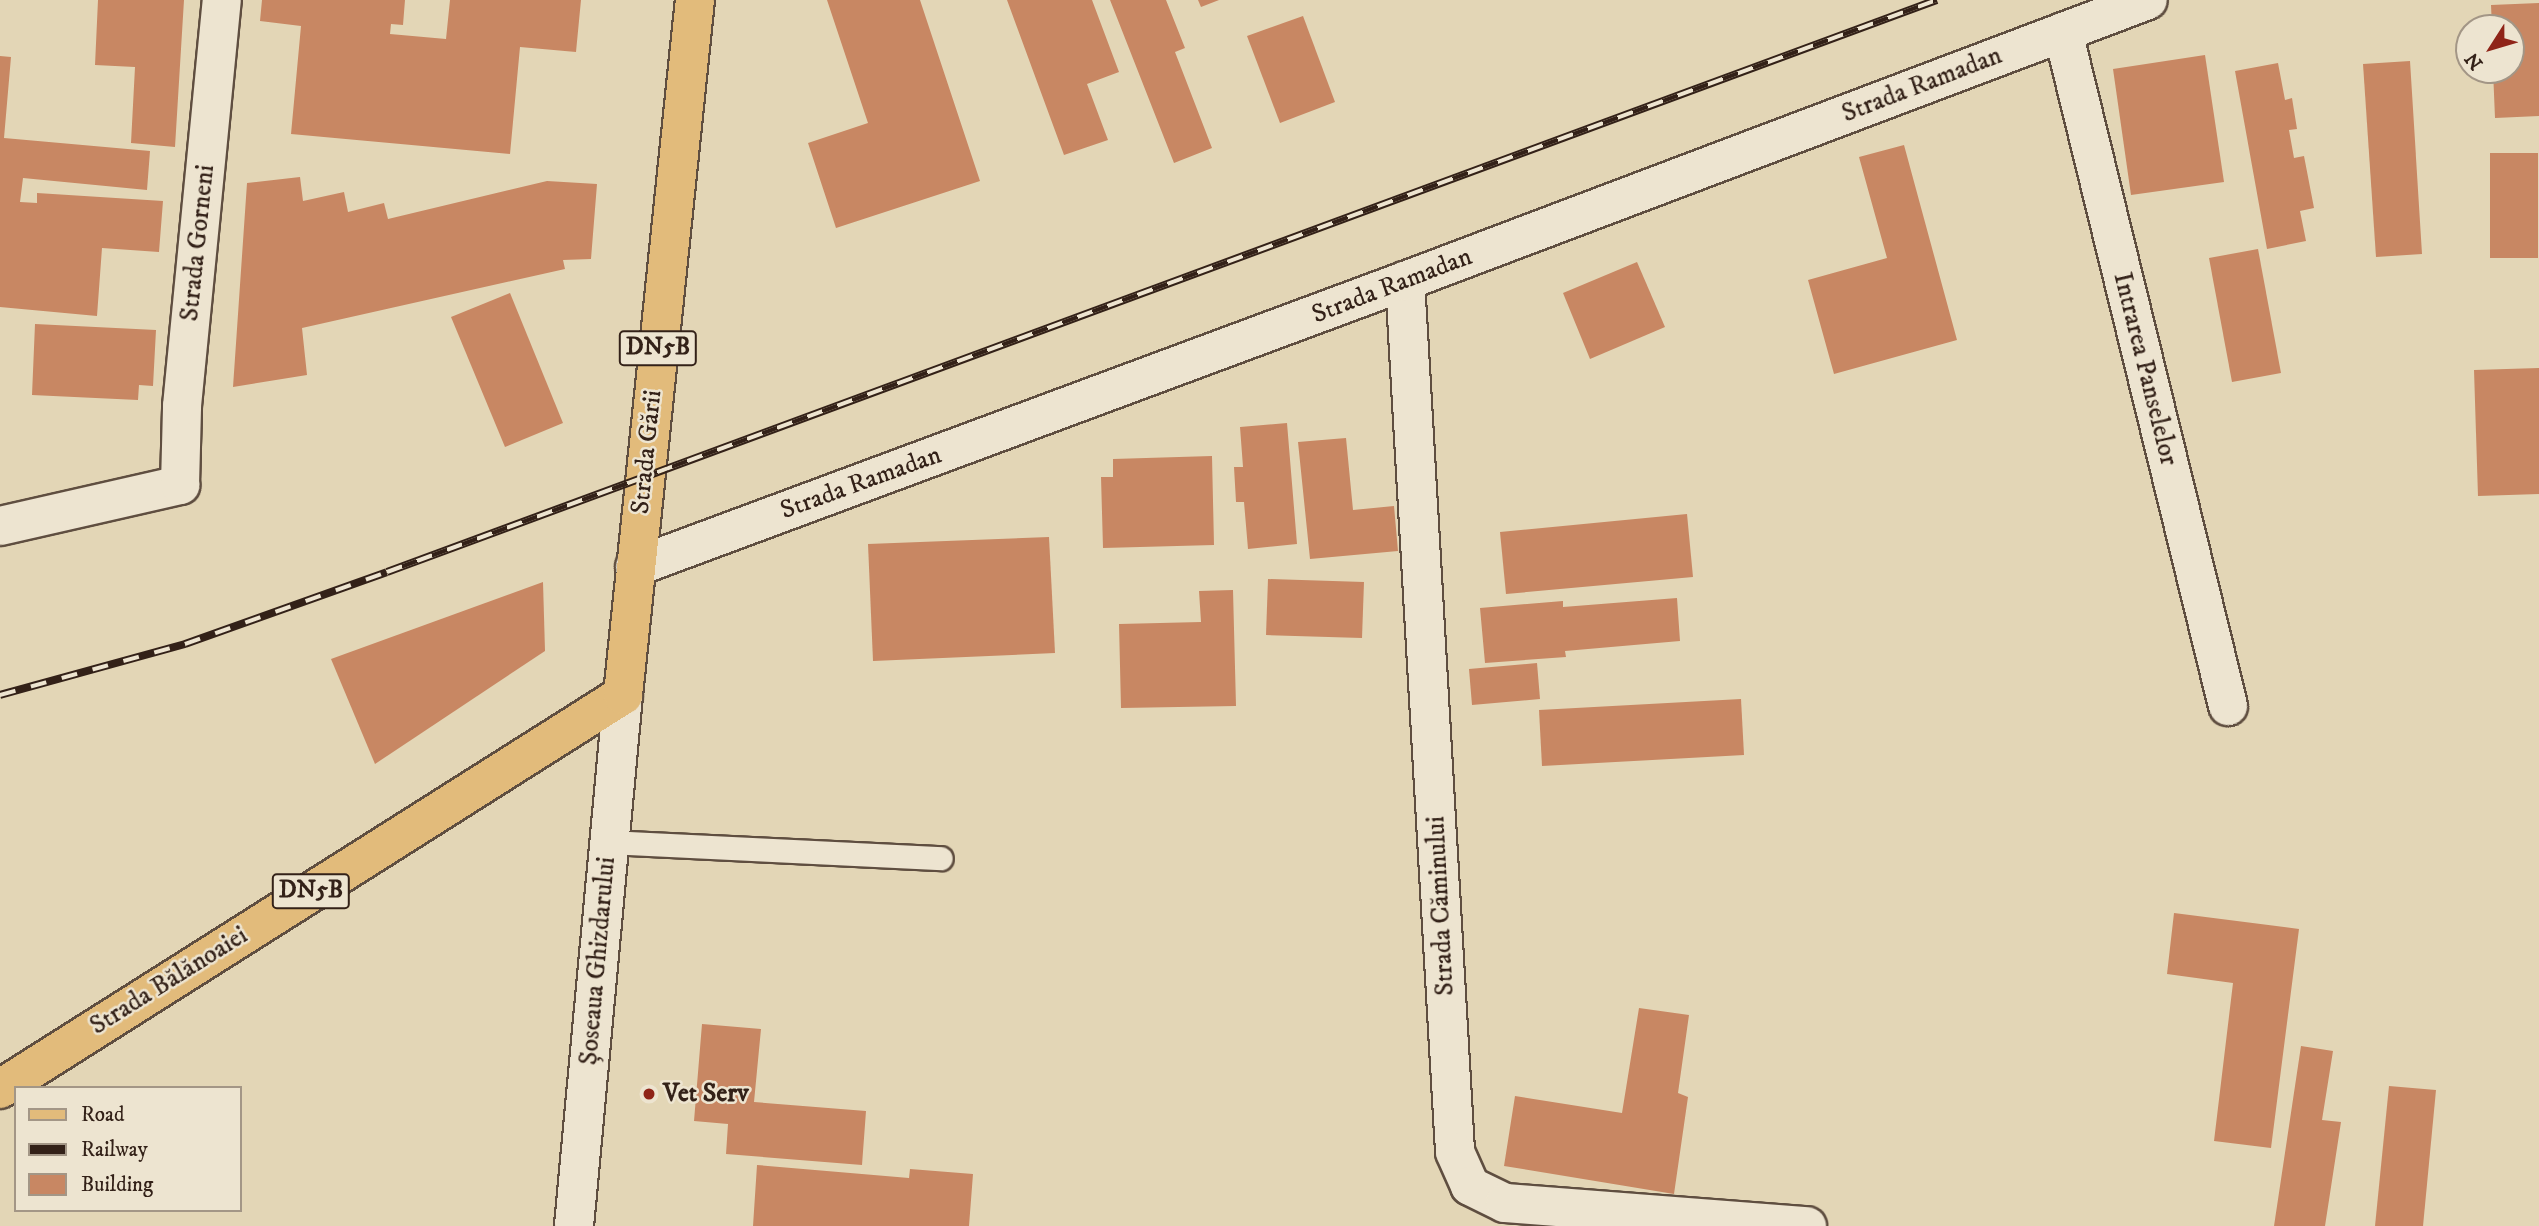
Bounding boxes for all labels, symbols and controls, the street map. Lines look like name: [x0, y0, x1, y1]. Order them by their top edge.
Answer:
north arrow: [2455, 14, 2525, 84]
street label: Strada Ramadan: [1838, 40, 2006, 130]
text: N: [2461, 48, 2488, 74]
street label: Strada Gorneni: [174, 163, 222, 323]
street label: Strada Ramadan: [1308, 241, 1476, 331]
street label: Intrarea Panselelor: [2106, 269, 2184, 469]
road number: DN5B: [618, 328, 698, 368]
street label: Strada Gării: [625, 388, 669, 516]
street label: Strada Ramadan: [776, 439, 946, 527]
street label: Strada Căminului: [1421, 815, 1461, 997]
street label: Șoseaua Ghizdarului: [573, 856, 623, 1066]
road number: DN5B: [271, 870, 351, 912]
street label: Strada Bălănoaiei: [84, 920, 254, 1042]
place label: Vet Serv: [663, 1078, 749, 1110]
legend: [14, 1086, 242, 1212]
marker: Vet Serv: [641, 1086, 657, 1102]
text: Road: [81, 1102, 125, 1128]
text: Railway: [81, 1137, 148, 1163]
text: Building: [81, 1172, 153, 1198]

